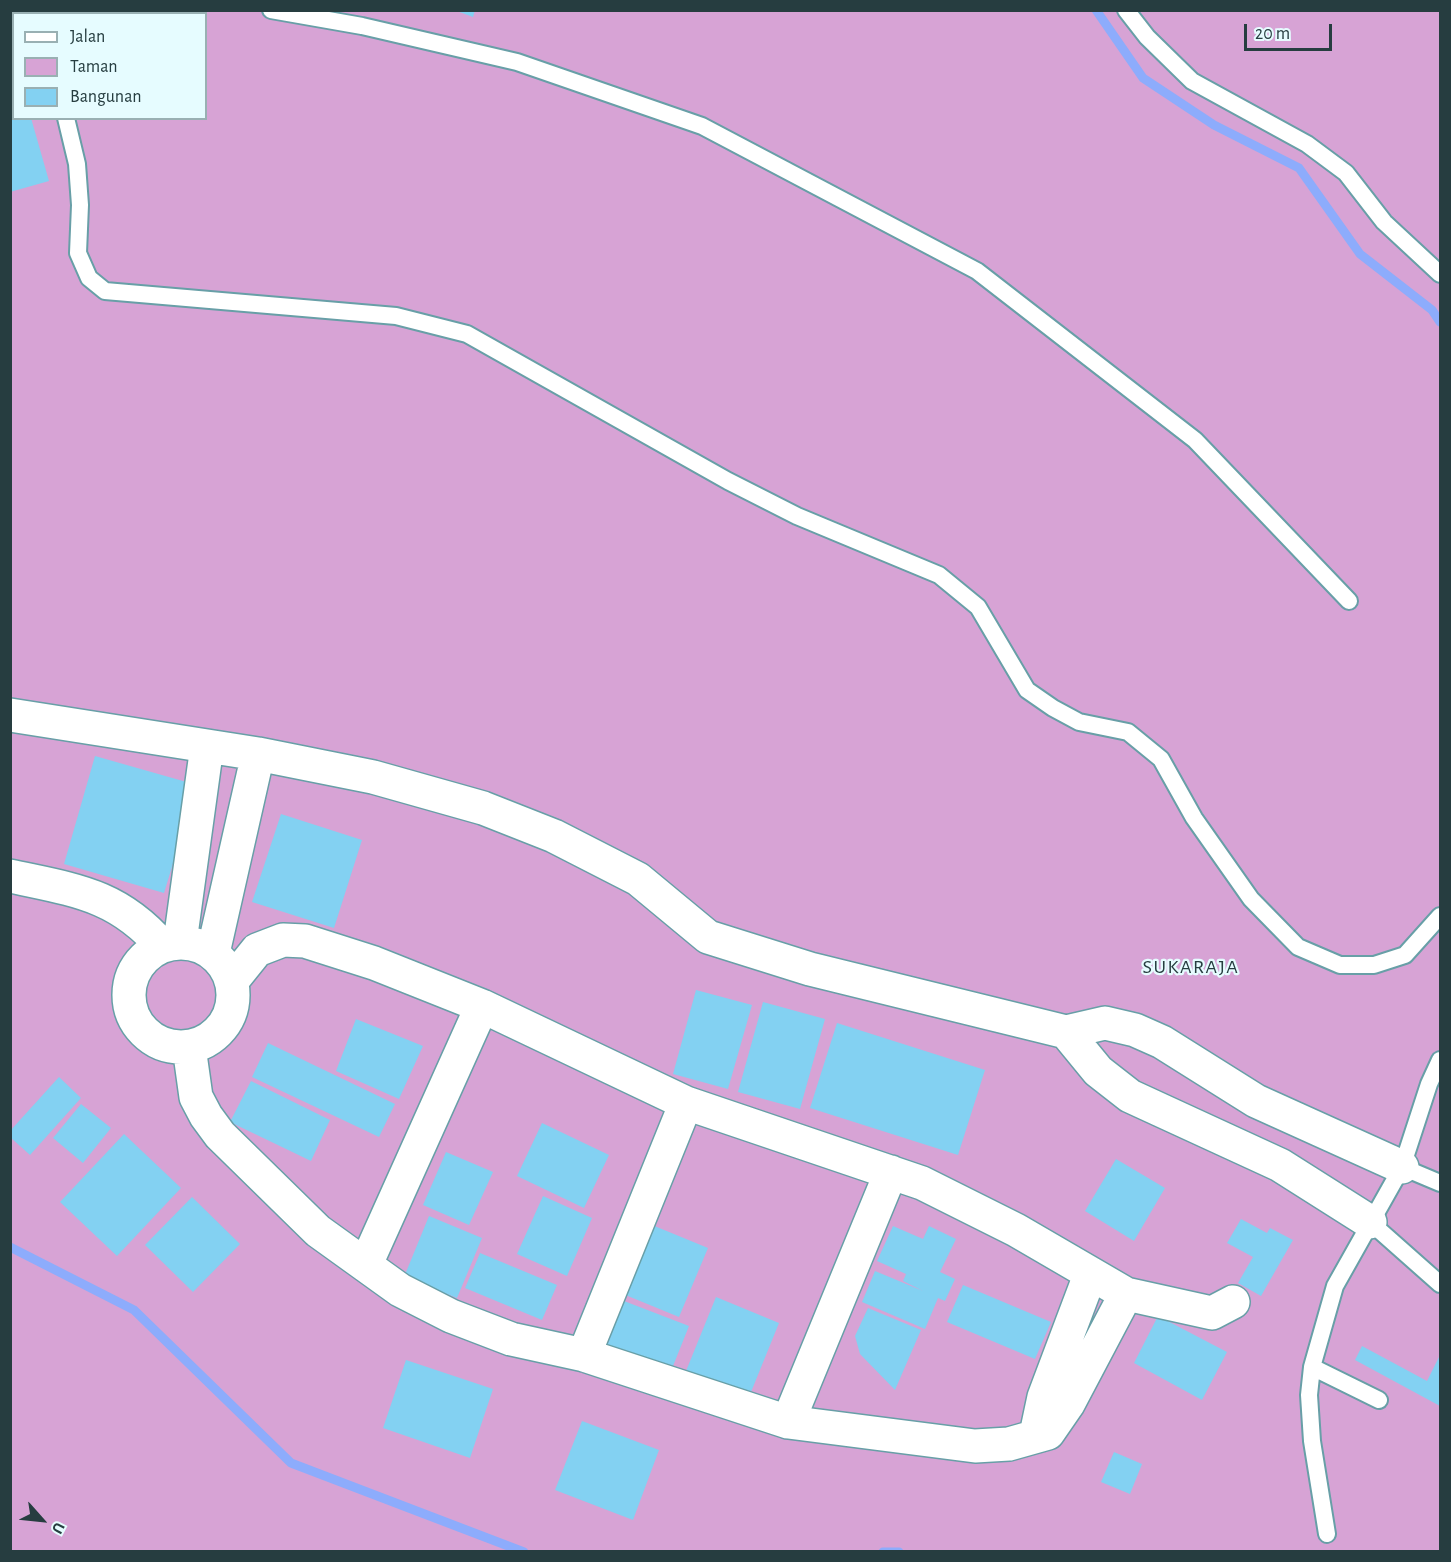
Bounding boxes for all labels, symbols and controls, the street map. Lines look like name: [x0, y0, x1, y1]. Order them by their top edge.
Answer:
legend: [12, 12, 207, 120]
scale bar: [1247, 12, 1336, 50]
text: 20 m: [1255, 25, 1290, 43]
text: Jalan: [70, 28, 105, 46]
text: Taman: [70, 58, 118, 76]
text: Bangunan: [70, 88, 142, 106]
district label: SUKARAJA: [1143, 955, 1239, 979]
north arrow: [12, 1490, 72, 1550]
text: U: [49, 1520, 67, 1536]

